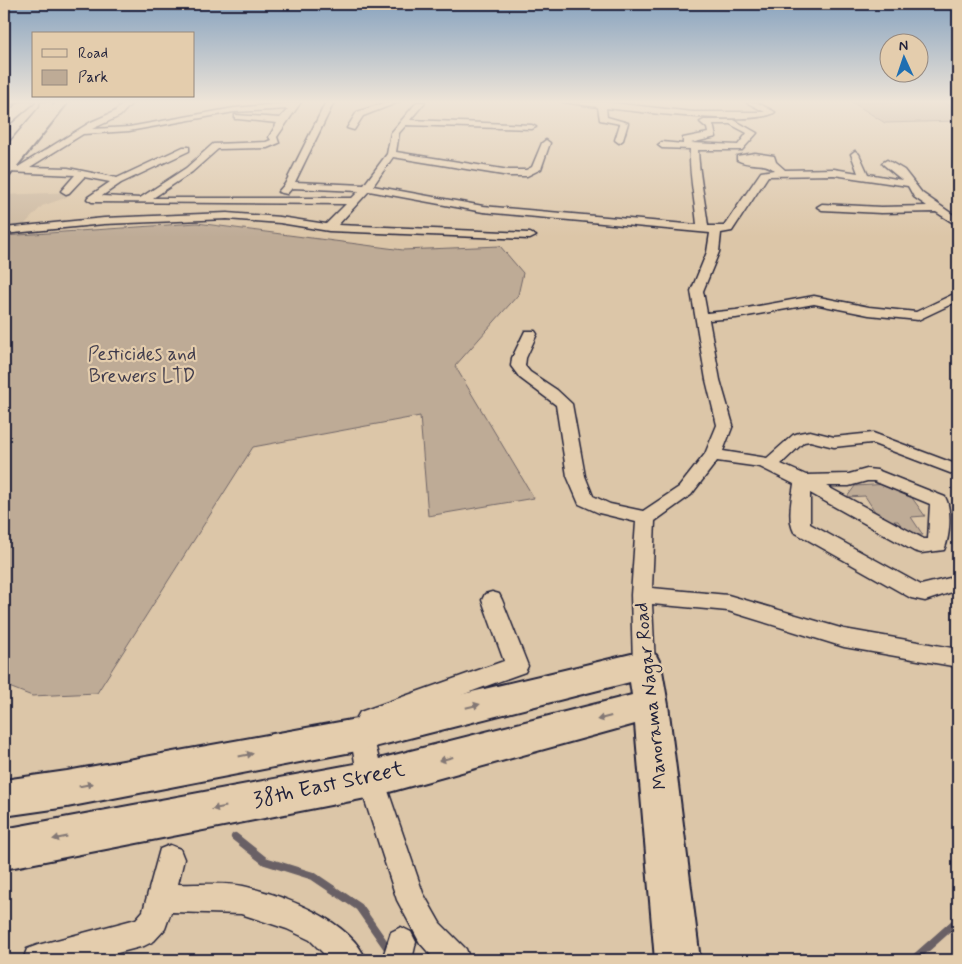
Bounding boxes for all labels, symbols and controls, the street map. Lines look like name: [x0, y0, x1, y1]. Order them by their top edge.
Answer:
legend: [32, 32, 195, 98]
north arrow: [880, 32, 930, 82]
text: N: [898, 37, 909, 55]
text: Road: [78, 44, 108, 64]
text: Park: [78, 68, 108, 88]
park label: Pesticides and Brewers LTD: [88, 342, 196, 389]
street label: Manorama Nagar Road: [629, 601, 675, 791]
one-way arrow: [466, 702, 481, 710]
one-way arrow: [596, 714, 611, 722]
one-way arrow: [239, 751, 255, 759]
street label: 38th East Street: [251, 755, 407, 815]
one-way arrow: [439, 755, 454, 763]
one-way arrow: [79, 781, 95, 789]
one-way arrow: [212, 804, 227, 812]
one-way arrow: [51, 835, 67, 843]

